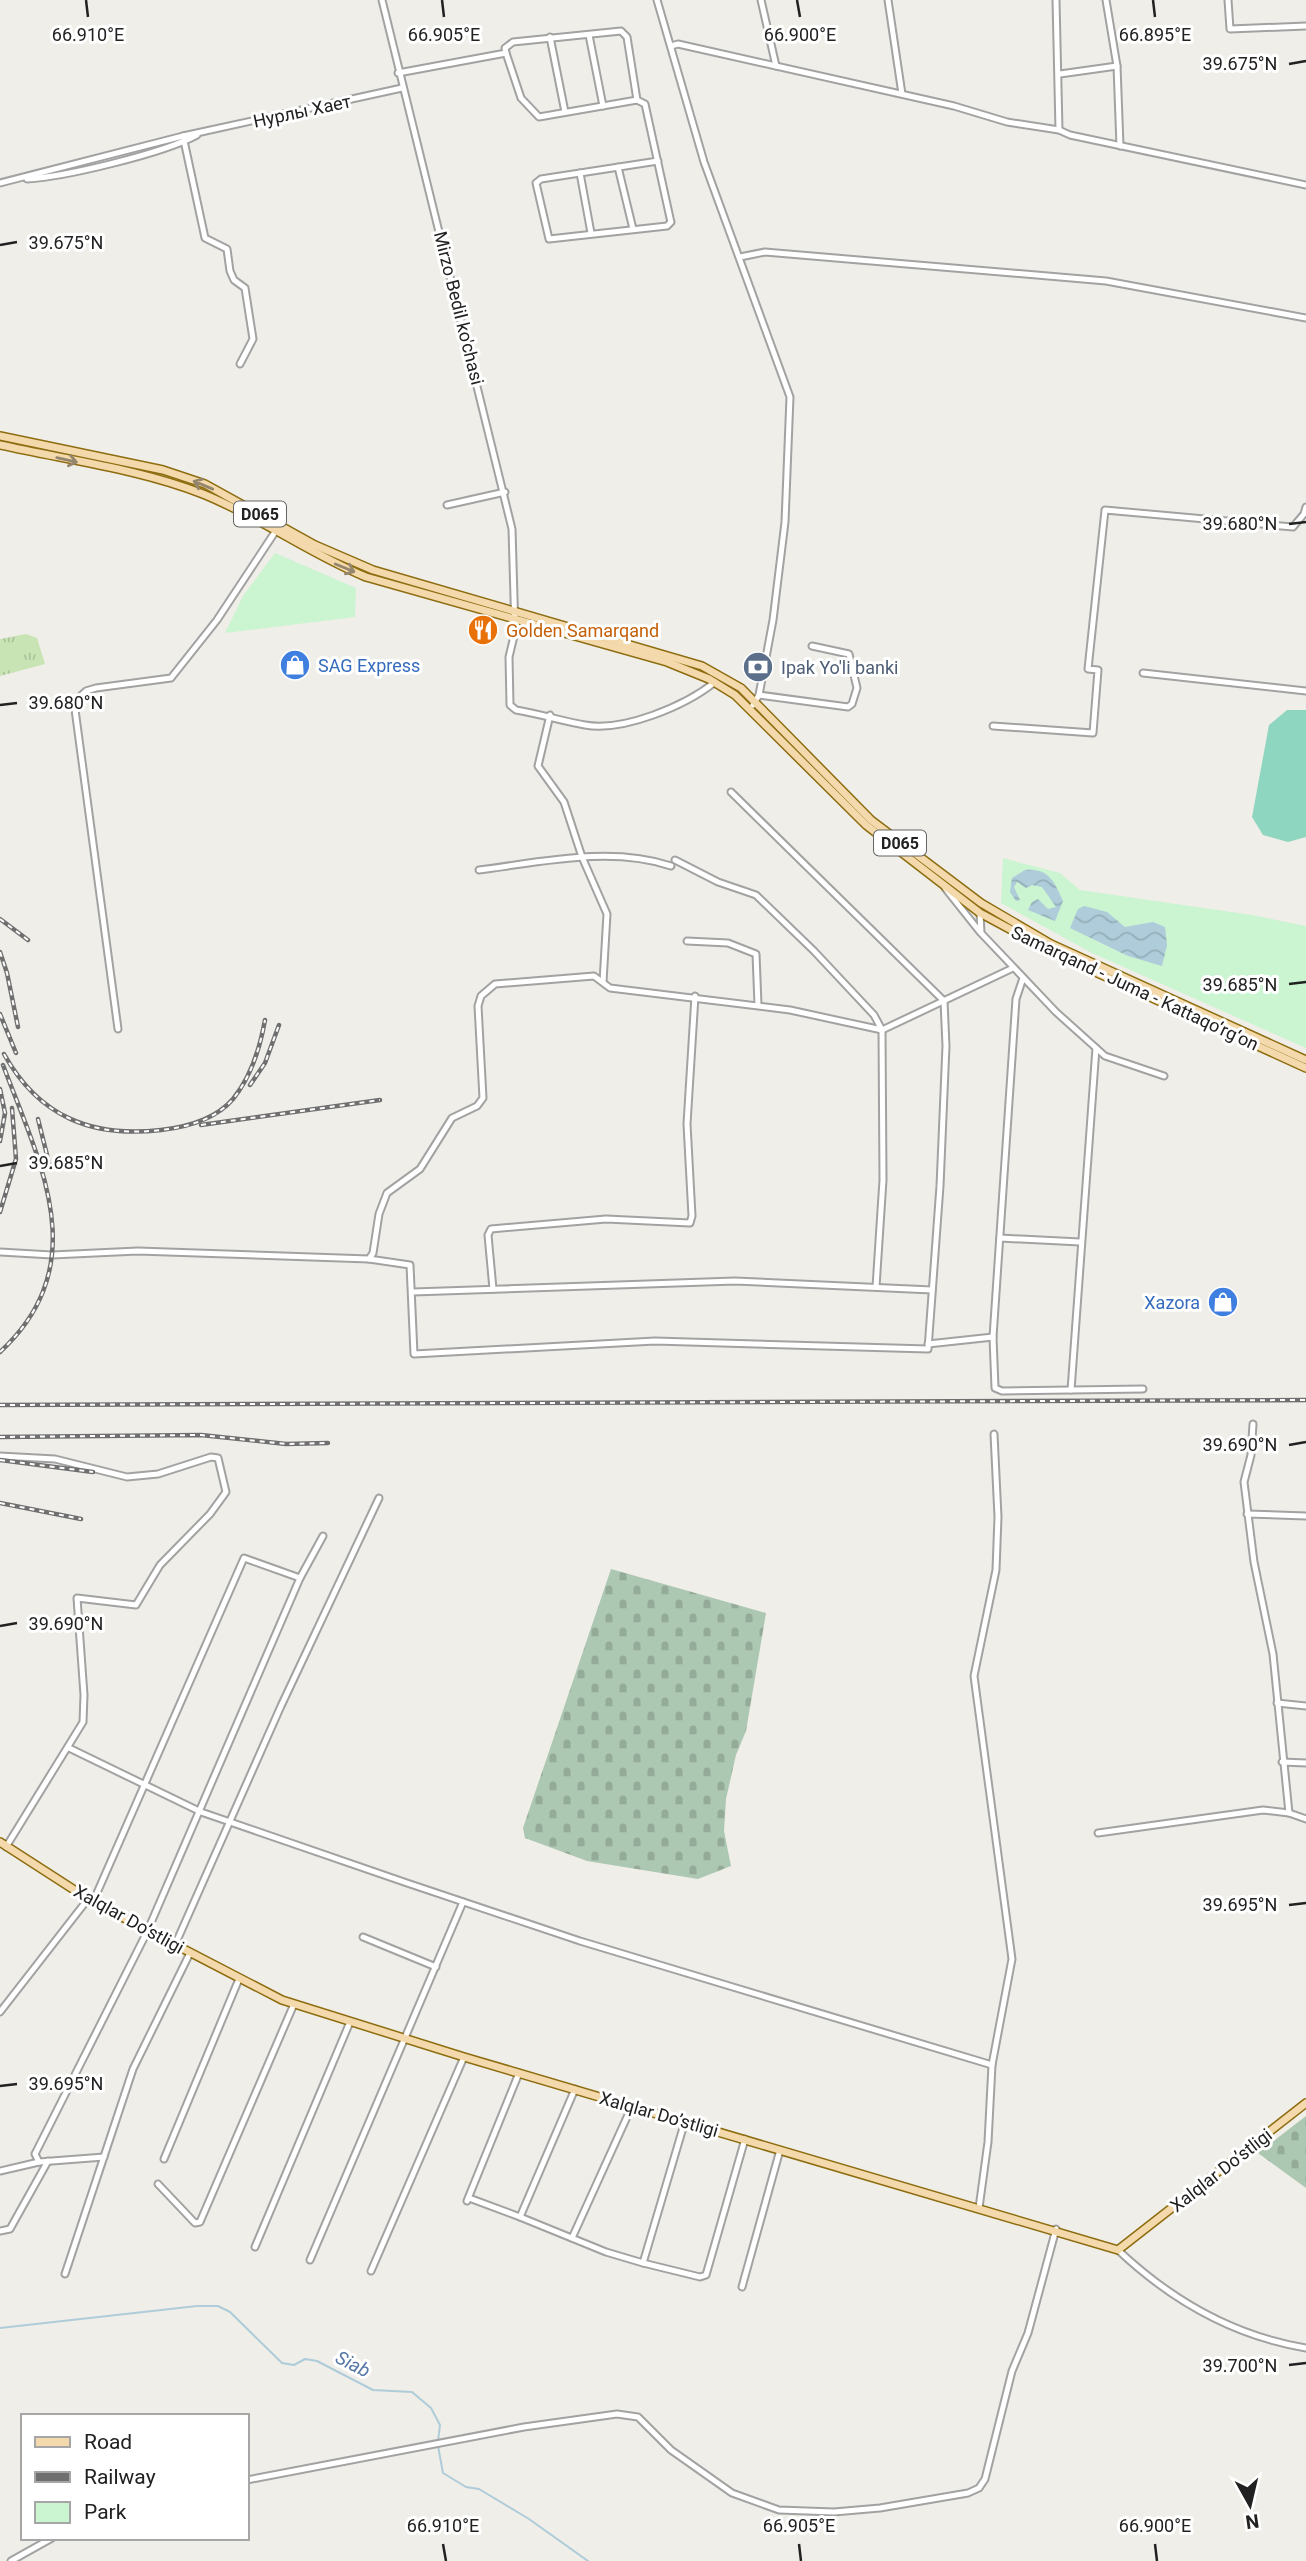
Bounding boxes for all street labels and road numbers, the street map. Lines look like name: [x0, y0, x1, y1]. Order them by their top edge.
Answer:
street label: Нурлы Хает: [251, 90, 353, 132]
street label: Mirzo Bedil ko'chasi: [430, 229, 488, 387]
road number: D065: [234, 502, 286, 526]
road number: D065: [874, 830, 926, 856]
street label: Samarqand - Juma - Kattaqo‘rg‘on: [1008, 921, 1262, 1055]
street label: Xalqlar Do’stligi: [70, 1880, 188, 1958]
street label: Xalqlar Do’stligi: [597, 2087, 721, 2141]
street label: Xalqlar Do’stligi: [1166, 2124, 1276, 2216]

